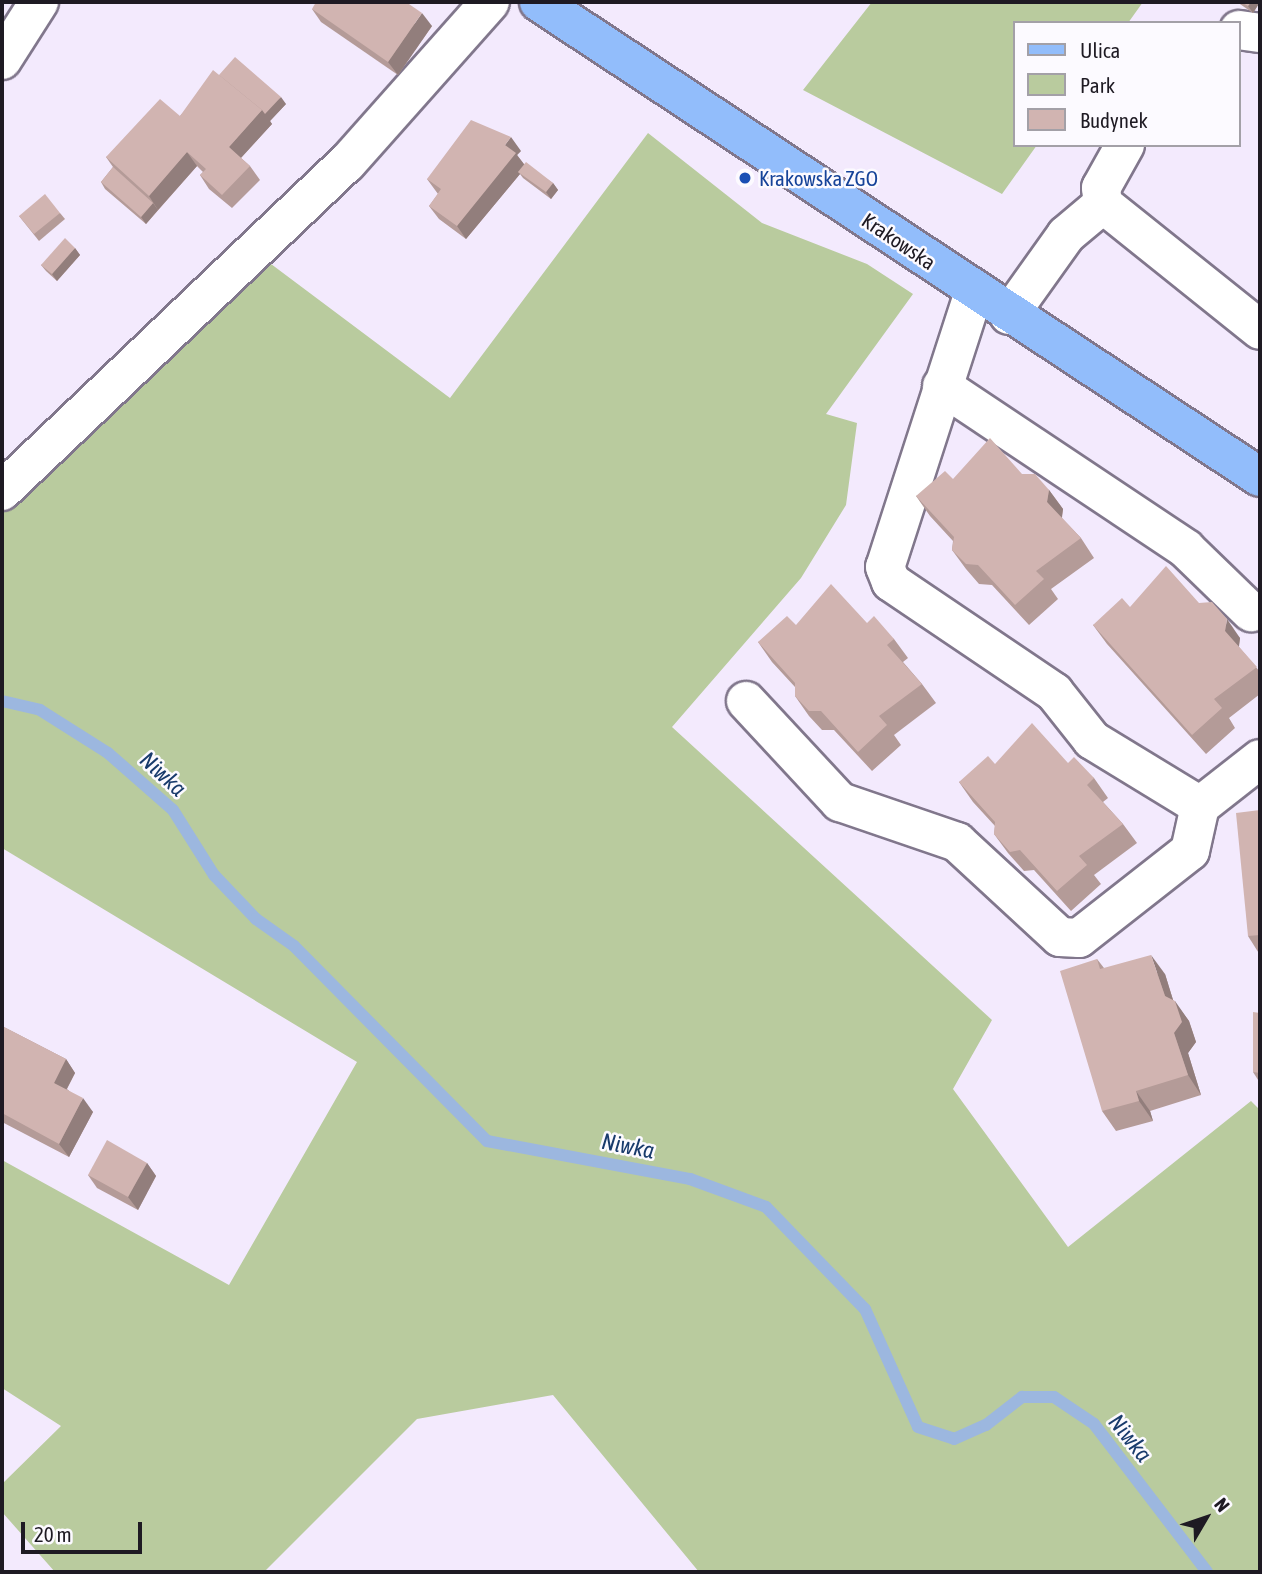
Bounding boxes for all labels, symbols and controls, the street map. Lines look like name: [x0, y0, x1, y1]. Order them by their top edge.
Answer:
legend: [1014, 21, 1241, 147]
text: Ulica: [1080, 38, 1120, 62]
text: Park: [1080, 73, 1115, 97]
text: Budynek: [1080, 108, 1148, 132]
place label: Krakowska ZGO: [759, 165, 878, 191]
marker: Krakowska ZGO: [737, 170, 753, 186]
street label: Krakowska: [857, 207, 941, 275]
water label: Niwka: [134, 746, 192, 802]
water label: Niwka: [599, 1127, 657, 1165]
water label: Niwka: [1103, 1409, 1157, 1467]
north arrow: [1171, 1483, 1241, 1553]
text: N: [1210, 1494, 1234, 1516]
scale bar: [24, 1508, 145, 1552]
text: 20 m: [34, 1522, 72, 1546]

